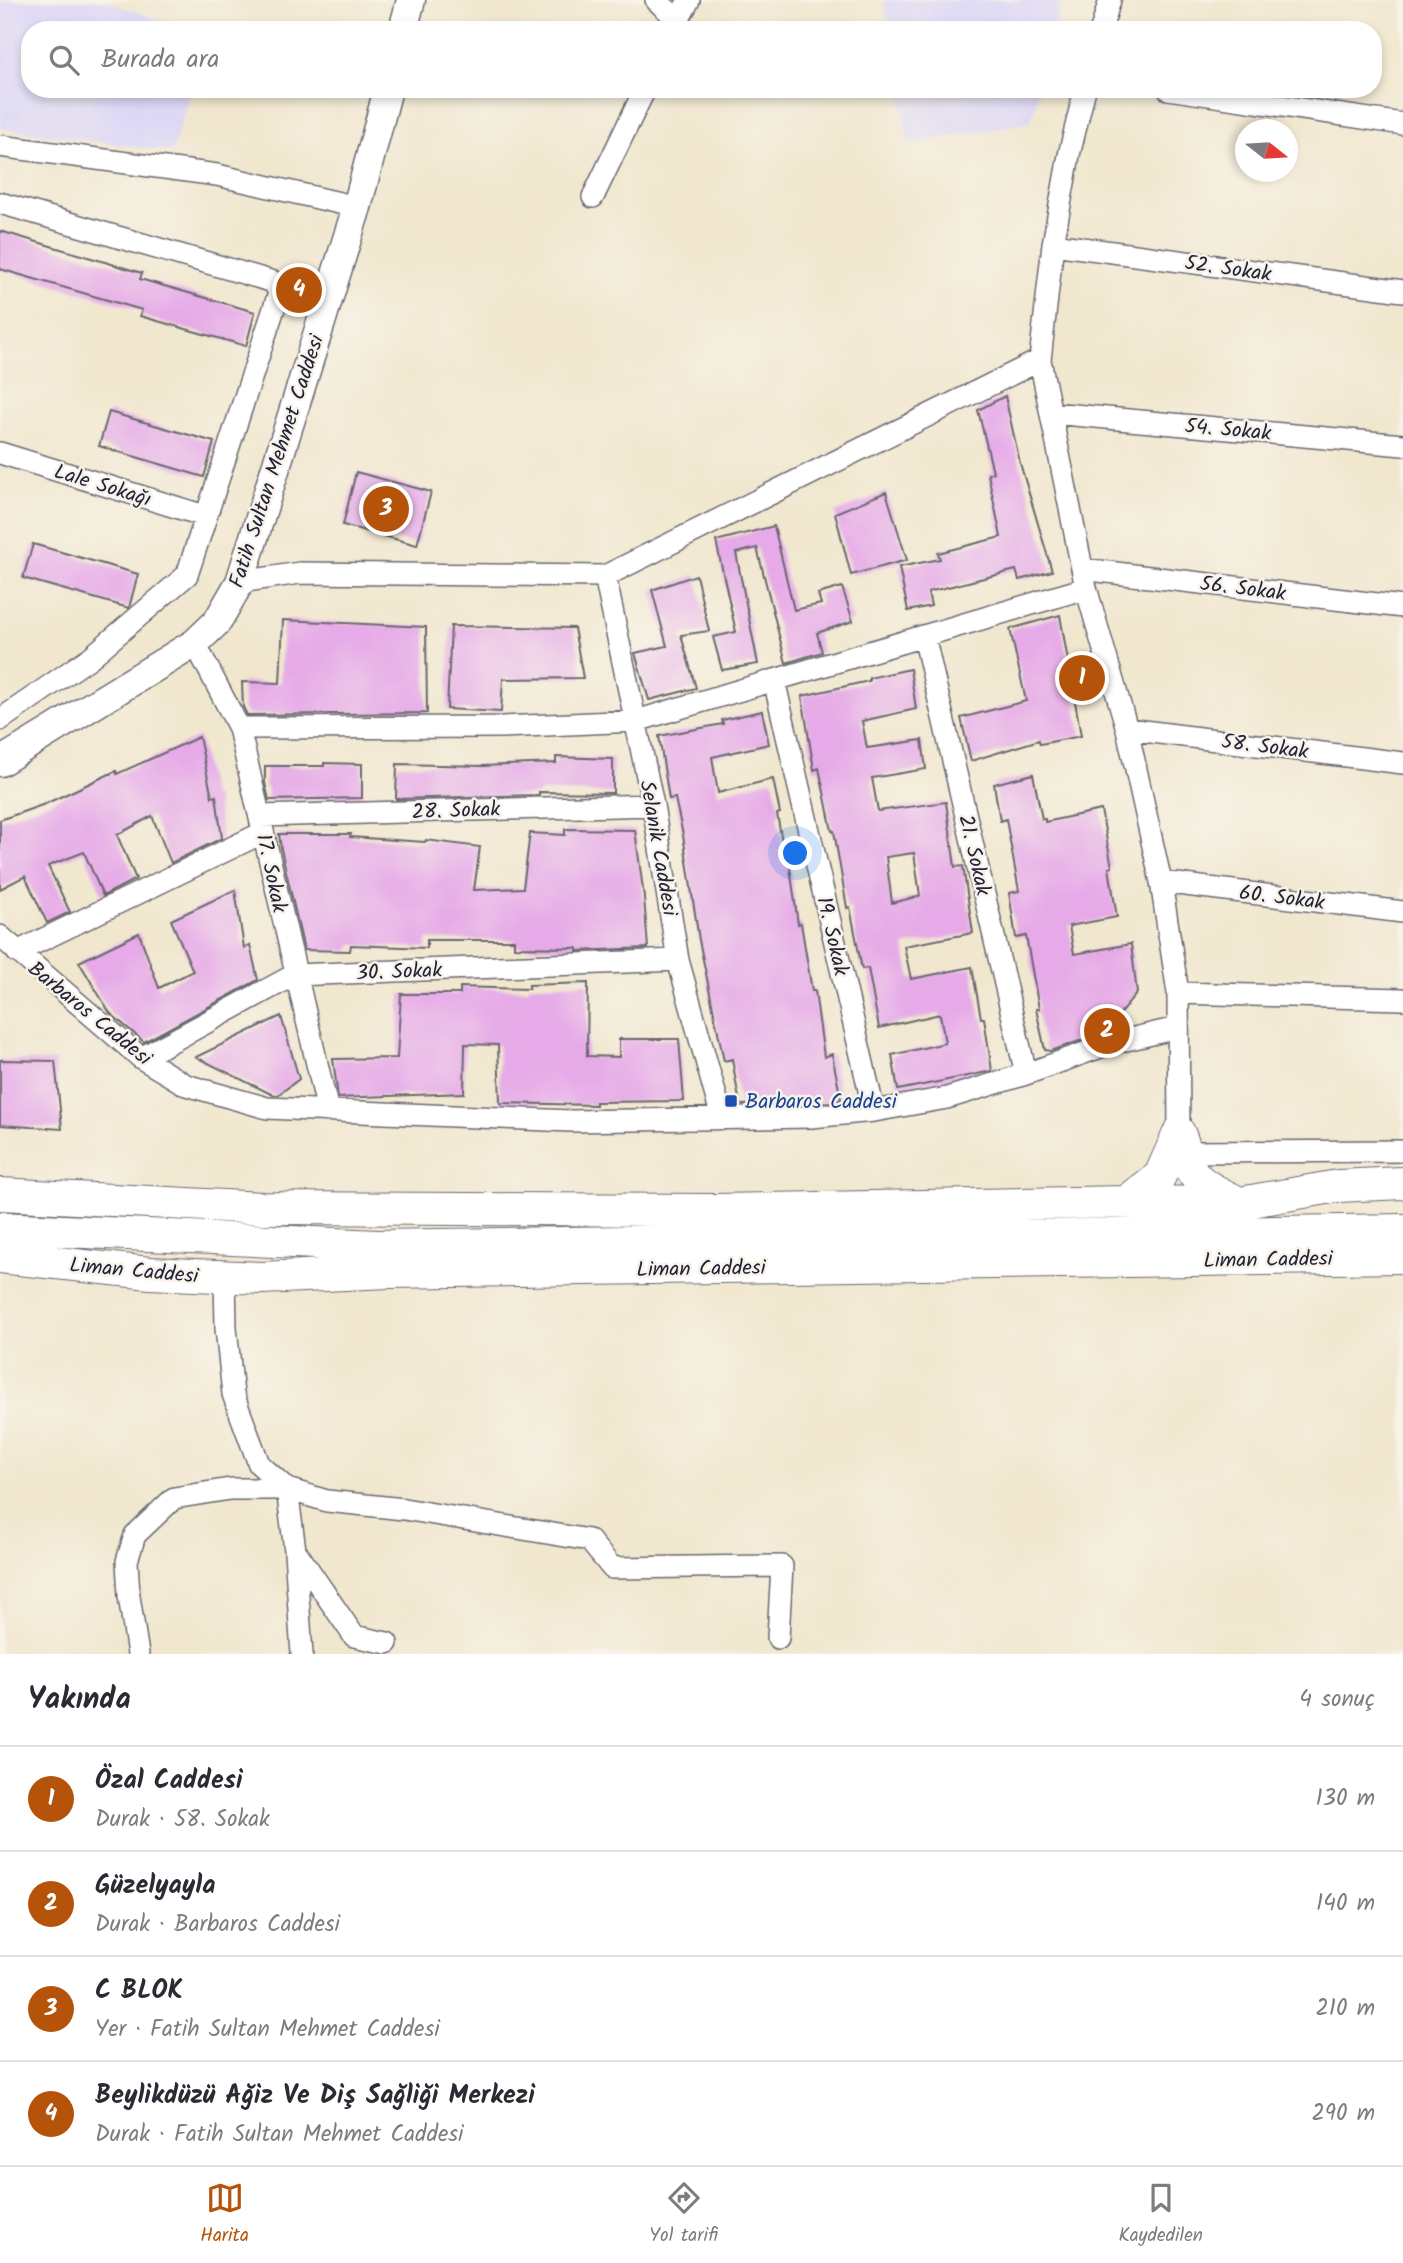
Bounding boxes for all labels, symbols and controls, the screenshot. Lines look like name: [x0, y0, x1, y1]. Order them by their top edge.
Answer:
search box: [21, 21, 1382, 98]
text: Burada ara: [101, 39, 219, 81]
icon: search: [45, 41, 83, 79]
north arrow: [1235, 119, 1298, 182]
street label: 52. Sokak: [1182, 247, 1273, 292]
pin: 4: [276, 264, 322, 316]
street label: Fatih Sultan Mehmet Caddesi: [221, 330, 334, 592]
street label: 54. Sokak: [1183, 410, 1273, 451]
street label: Lale Sokağı: [50, 456, 155, 517]
pin: 3: [363, 483, 409, 535]
street label: 56. Sokak: [1198, 568, 1288, 611]
pin: 1: [1059, 652, 1105, 704]
street label: 58. Sokak: [1219, 726, 1310, 769]
street label: Selanik Caddesi: [629, 778, 686, 919]
street label: 28. Sokak: [411, 793, 501, 830]
street label: 21. Sokak: [948, 811, 999, 899]
street label: 17. Sokak: [246, 831, 295, 916]
your location: [778, 836, 812, 870]
street label: 60. Sokak: [1237, 877, 1327, 920]
street label: 19. Sokak: [806, 893, 857, 979]
street label: Barbaros Caddesi: [20, 954, 159, 1075]
street label: 30. Sokak: [355, 955, 443, 990]
pin: 2: [1084, 1005, 1130, 1057]
place label: Barbaros Caddesi: [745, 1086, 898, 1119]
marker: Barbaros Caddesi: [723, 1093, 739, 1109]
street label: Liman Caddesi: [1203, 1243, 1334, 1278]
street label: Liman Caddesi: [68, 1249, 201, 1294]
street label: Liman Caddesi: [636, 1252, 767, 1287]
text: Yakında: [28, 1676, 131, 1724]
text: 4 sonuç: [1299, 1682, 1375, 1718]
text: Özal Caddesi: [95, 1760, 243, 1802]
text: 1: [48, 1781, 54, 1817]
text: 130 m: [1316, 1781, 1375, 1817]
text: Durak · 58. Sokak: [95, 1802, 270, 1838]
text: Güzelyayla: [95, 1865, 216, 1907]
text: 2: [44, 1886, 58, 1922]
text: 140 m: [1316, 1886, 1375, 1922]
text: Durak · Barbaros Caddesi: [95, 1907, 340, 1943]
text: C BLOK: [95, 1970, 183, 2012]
text: 3: [45, 1991, 57, 2027]
text: 210 m: [1315, 1991, 1375, 2027]
text: Yer · Fatih Sultan Mehmet Caddesi: [95, 2012, 440, 2048]
text: Beylikdüzü Ağiz Ve Diş Sağliği Merkezi: [95, 2075, 535, 2117]
text: 4: [45, 2096, 57, 2132]
text: 290 m: [1311, 2096, 1375, 2132]
text: Durak · Fatih Sultan Mehmet Caddesi: [95, 2117, 464, 2153]
tab: Harita: [200, 2179, 249, 2251]
tab: Yol tarifi: [649, 2179, 718, 2251]
tab: Kaydedilen: [1118, 2179, 1203, 2251]

